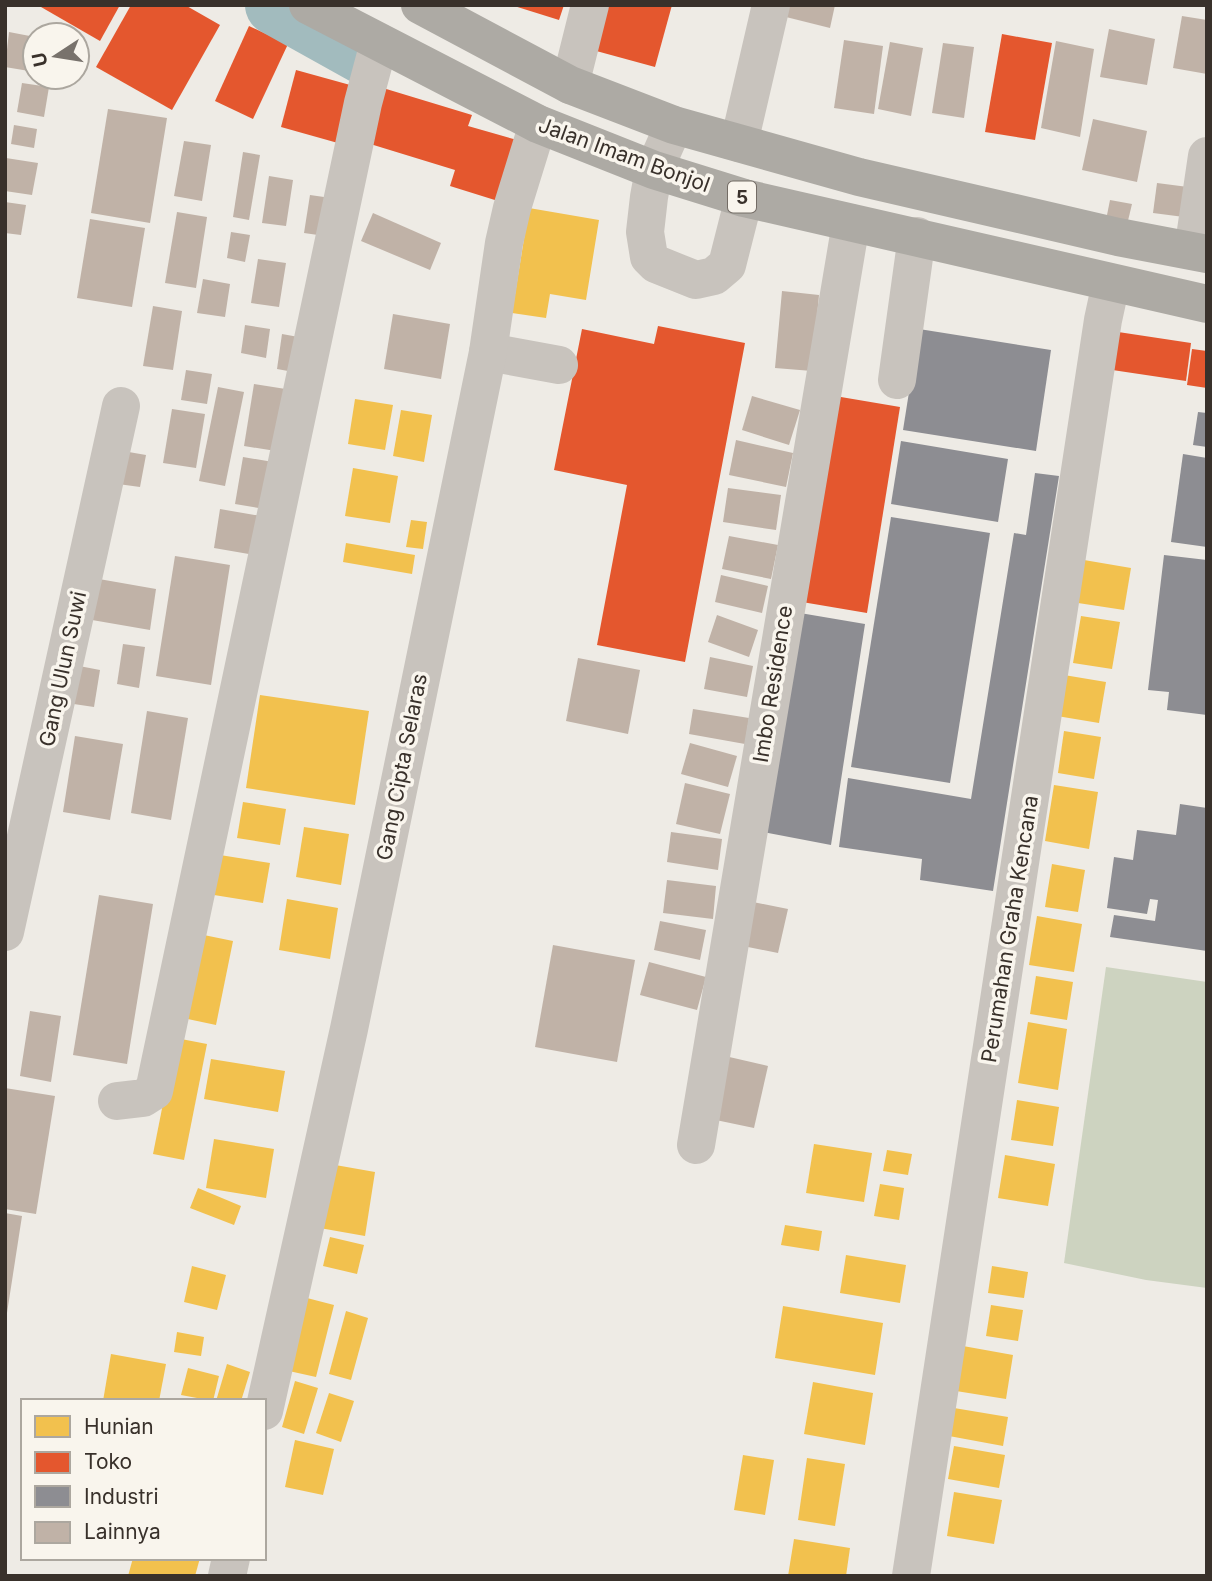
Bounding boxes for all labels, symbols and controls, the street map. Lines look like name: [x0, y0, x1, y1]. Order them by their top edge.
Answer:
north arrow: [21, 21, 91, 91]
text: U: [27, 50, 53, 69]
street label: Jalan Imam Bonjol: [535, 112, 713, 197]
road number: 5: [728, 182, 756, 212]
street label: Gang Ulun Suwi: [34, 589, 91, 749]
street label: Imbo Residence: [748, 604, 797, 764]
street label: Gang Cipta Selaras: [371, 671, 432, 863]
street label: Perumahan Graha Kencana: [976, 794, 1043, 1064]
legend: [21, 1399, 266, 1560]
text: Hunian: [84, 1414, 154, 1439]
text: Toko: [84, 1449, 132, 1474]
text: Industri: [84, 1484, 159, 1509]
text: Lainnya: [84, 1519, 161, 1544]

